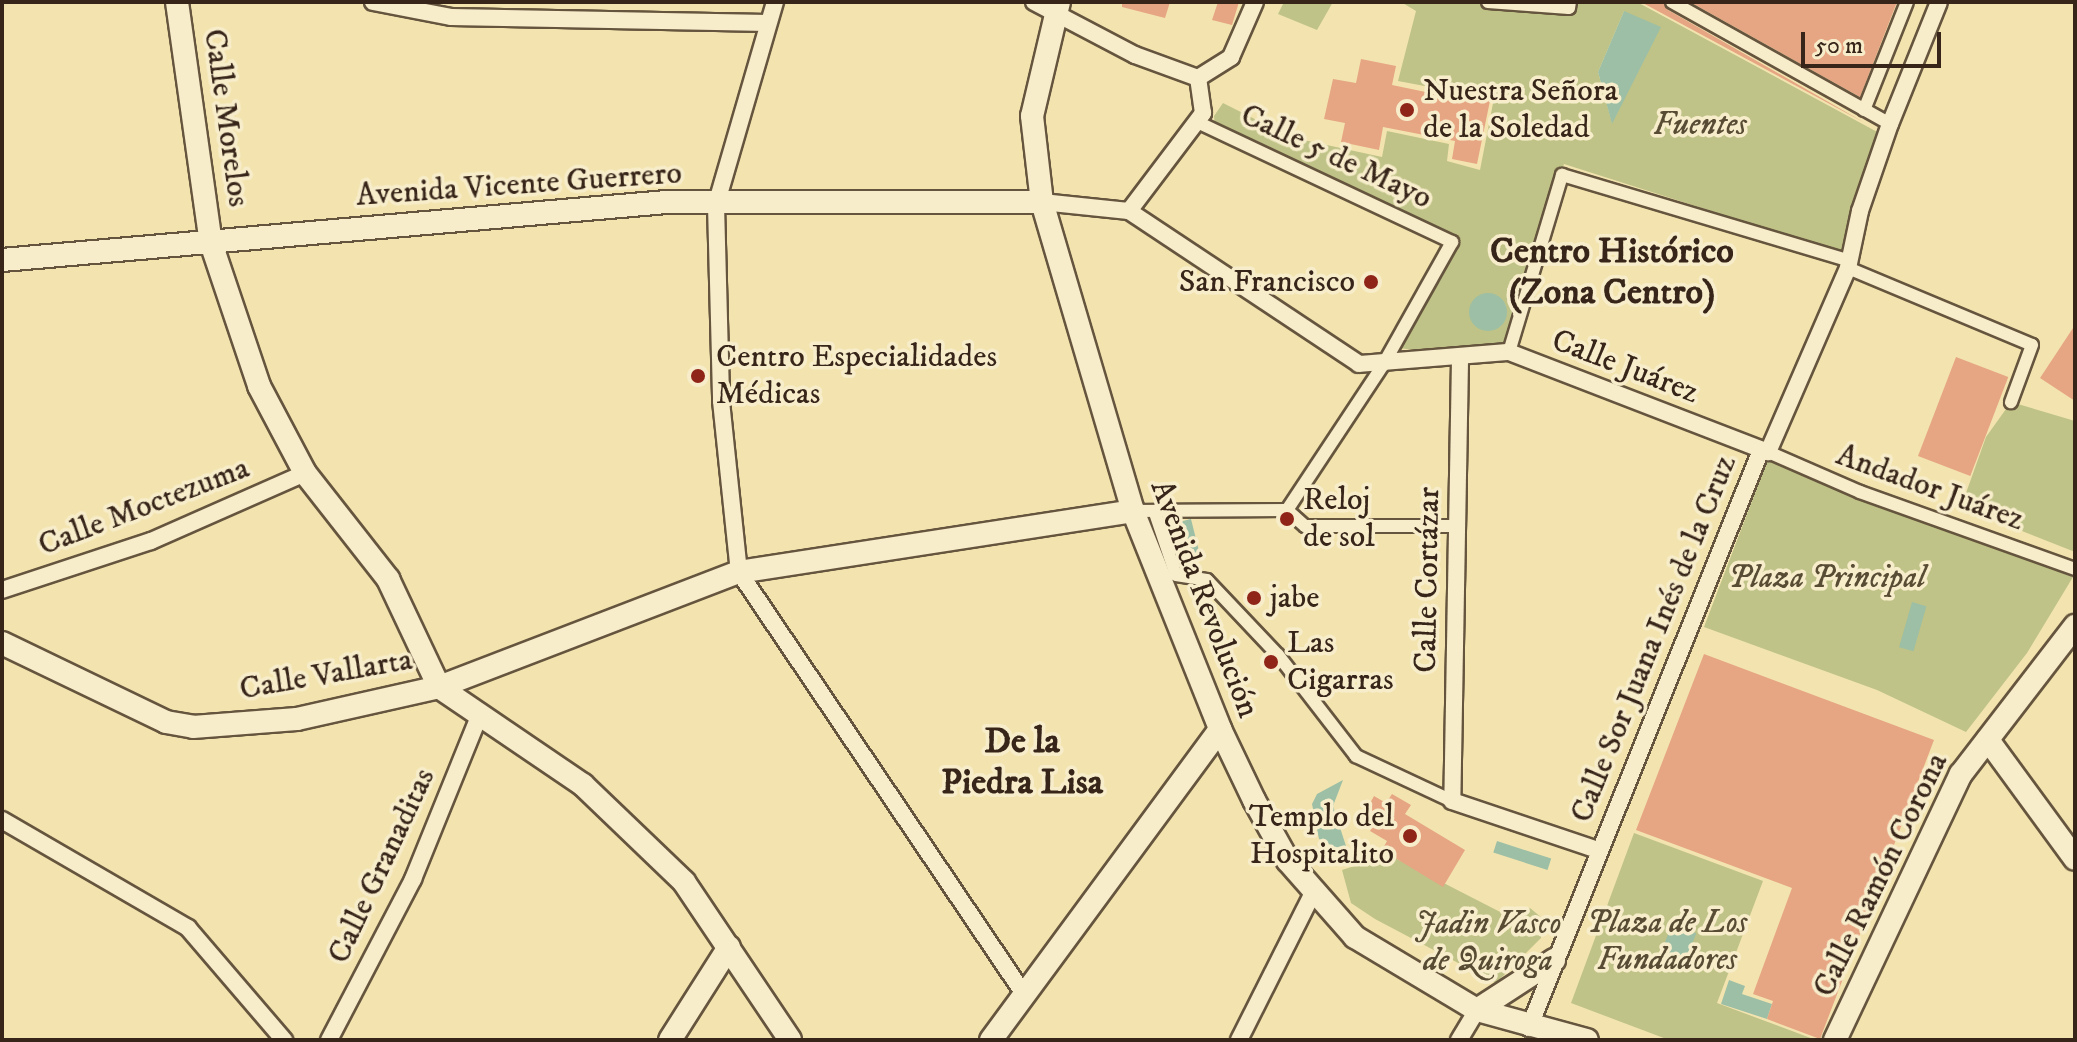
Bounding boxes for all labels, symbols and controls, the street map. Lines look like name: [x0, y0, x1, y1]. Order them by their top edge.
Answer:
scale bar: [1805, 16, 1945, 66]
street label: Calle Morelos: [195, 27, 257, 209]
text: 50 m: [1815, 31, 1863, 61]
place label: Nuestra Señora de la Soledad: [1423, 73, 1618, 148]
street label: Calle 5 de Mayo: [1234, 96, 1438, 218]
marker: Nuestra Señora de la Soledad: [1398, 101, 1416, 119]
park label: Fuentes: [1653, 106, 1747, 144]
street label: Avenida Vicente Guerrero: [355, 154, 683, 216]
district label: Centro Histórico (Zona Centro): [1490, 229, 1734, 314]
place label: San Francisco: [1179, 263, 1355, 301]
marker: San Francisco: [1362, 273, 1380, 291]
street label: Calle Juárez: [1546, 321, 1704, 413]
place label: Centro Especialidades Médicas: [716, 339, 997, 414]
marker: Centro Especialidades Médicas: [687, 365, 709, 387]
street label: Andador Juárez: [1831, 436, 2029, 540]
street label: Calle Moctezuma: [33, 449, 255, 565]
street label: Calle Sor Juana Inés de la Cruz: [1563, 450, 1745, 828]
street label: Avenida Revolución: [1141, 475, 1267, 723]
place label: Reloj de sol: [1303, 482, 1375, 557]
street label: Calle Cortázar: [1407, 487, 1449, 673]
marker: Reloj de sol: [1278, 510, 1296, 528]
park label: Plaza Principal: [1728, 559, 1926, 597]
place label: jabe: [1270, 579, 1320, 617]
marker: jabe: [1245, 589, 1263, 607]
place label: Las Cigarras: [1287, 625, 1394, 700]
street label: Calle Vallarta: [237, 641, 415, 709]
marker: Las Cigarras: [1262, 653, 1280, 671]
district label: De la Piedra Lisa: [941, 719, 1103, 804]
street label: Calle Ramón Corona: [1805, 747, 1957, 1003]
street label: Calle Granaditas: [320, 762, 444, 970]
place label: Templo del Hospitalito: [1249, 799, 1394, 874]
marker: Templo del Hospitalito: [1401, 827, 1419, 845]
park label: Plaza de Los Fundadores: [1587, 905, 1747, 980]
park label: Jadin Vasco de Quiroga: [1415, 906, 1561, 981]

